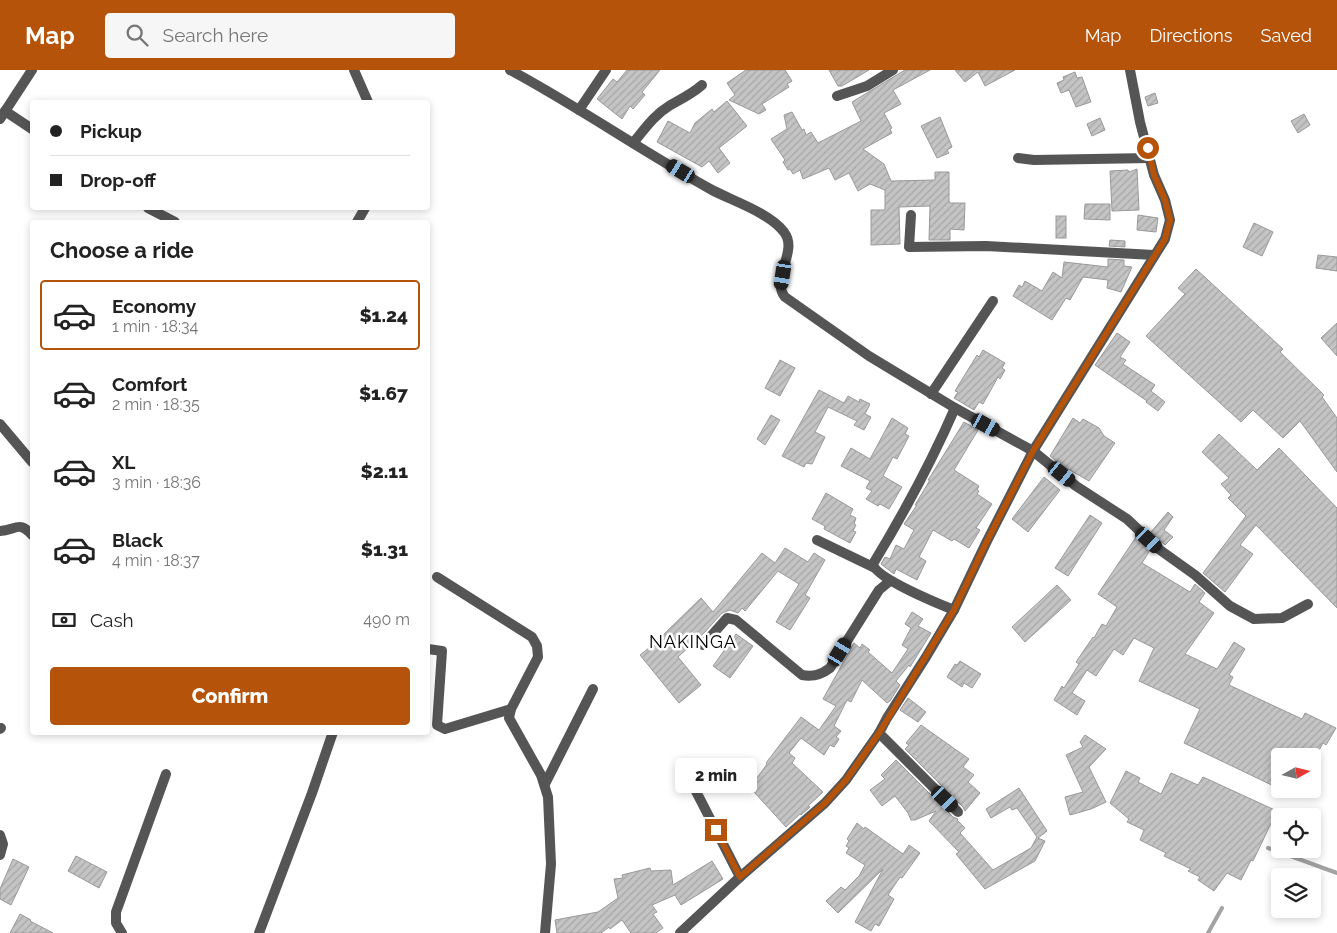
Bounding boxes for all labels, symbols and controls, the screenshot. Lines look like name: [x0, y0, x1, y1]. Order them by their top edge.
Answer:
search box: [105, 13, 455, 58]
text: Map: [25, 21, 75, 50]
icon: search: [123, 21, 151, 49]
text: Search here: [163, 24, 268, 46]
text: Map: [1085, 25, 1121, 46]
text: Directions: [1149, 25, 1233, 46]
text: Saved: [1261, 25, 1312, 46]
text: Pickup: [80, 120, 142, 142]
route start: [1137, 137, 1159, 159]
car: [664, 157, 697, 185]
text: Drop-off: [80, 169, 156, 191]
text: Choose a ride: [50, 237, 194, 263]
car: [773, 259, 792, 291]
icon: car: [52, 293, 97, 338]
text: Economy: [112, 295, 196, 317]
text: $1.24: [359, 304, 408, 326]
text: 1 min · 18:34: [112, 317, 198, 336]
icon: car: [52, 371, 97, 416]
text: Comfort: [112, 373, 187, 395]
text: $1.67: [359, 382, 408, 404]
text: 2 min · 18:35: [112, 395, 200, 414]
car: [969, 411, 1002, 439]
icon: car: [52, 449, 97, 494]
text: XL: [112, 451, 135, 473]
car: [1045, 459, 1078, 489]
text: $2.11: [361, 460, 408, 482]
text: 3 min · 18:36: [112, 473, 201, 492]
car: [1132, 524, 1165, 556]
icon: car: [52, 527, 97, 572]
text: Black: [112, 529, 163, 551]
text: $1.31: [361, 538, 408, 560]
text: 4 min · 18:37: [112, 551, 200, 570]
icon: cash: [50, 606, 78, 634]
text: Cash: [90, 609, 134, 631]
text: 490 m: [363, 610, 410, 629]
district label: NAKINGA: [649, 631, 737, 652]
car: [825, 635, 854, 669]
button: Confirm: [50, 667, 410, 725]
north arrow: [1271, 748, 1321, 798]
map controls: [1271, 748, 1321, 918]
callout: 2 min: [675, 758, 757, 792]
text: 2 min: [695, 766, 737, 785]
car: [928, 783, 961, 815]
button: locate: [1271, 808, 1321, 858]
route end: [705, 819, 727, 841]
button: layers: [1271, 868, 1321, 918]

